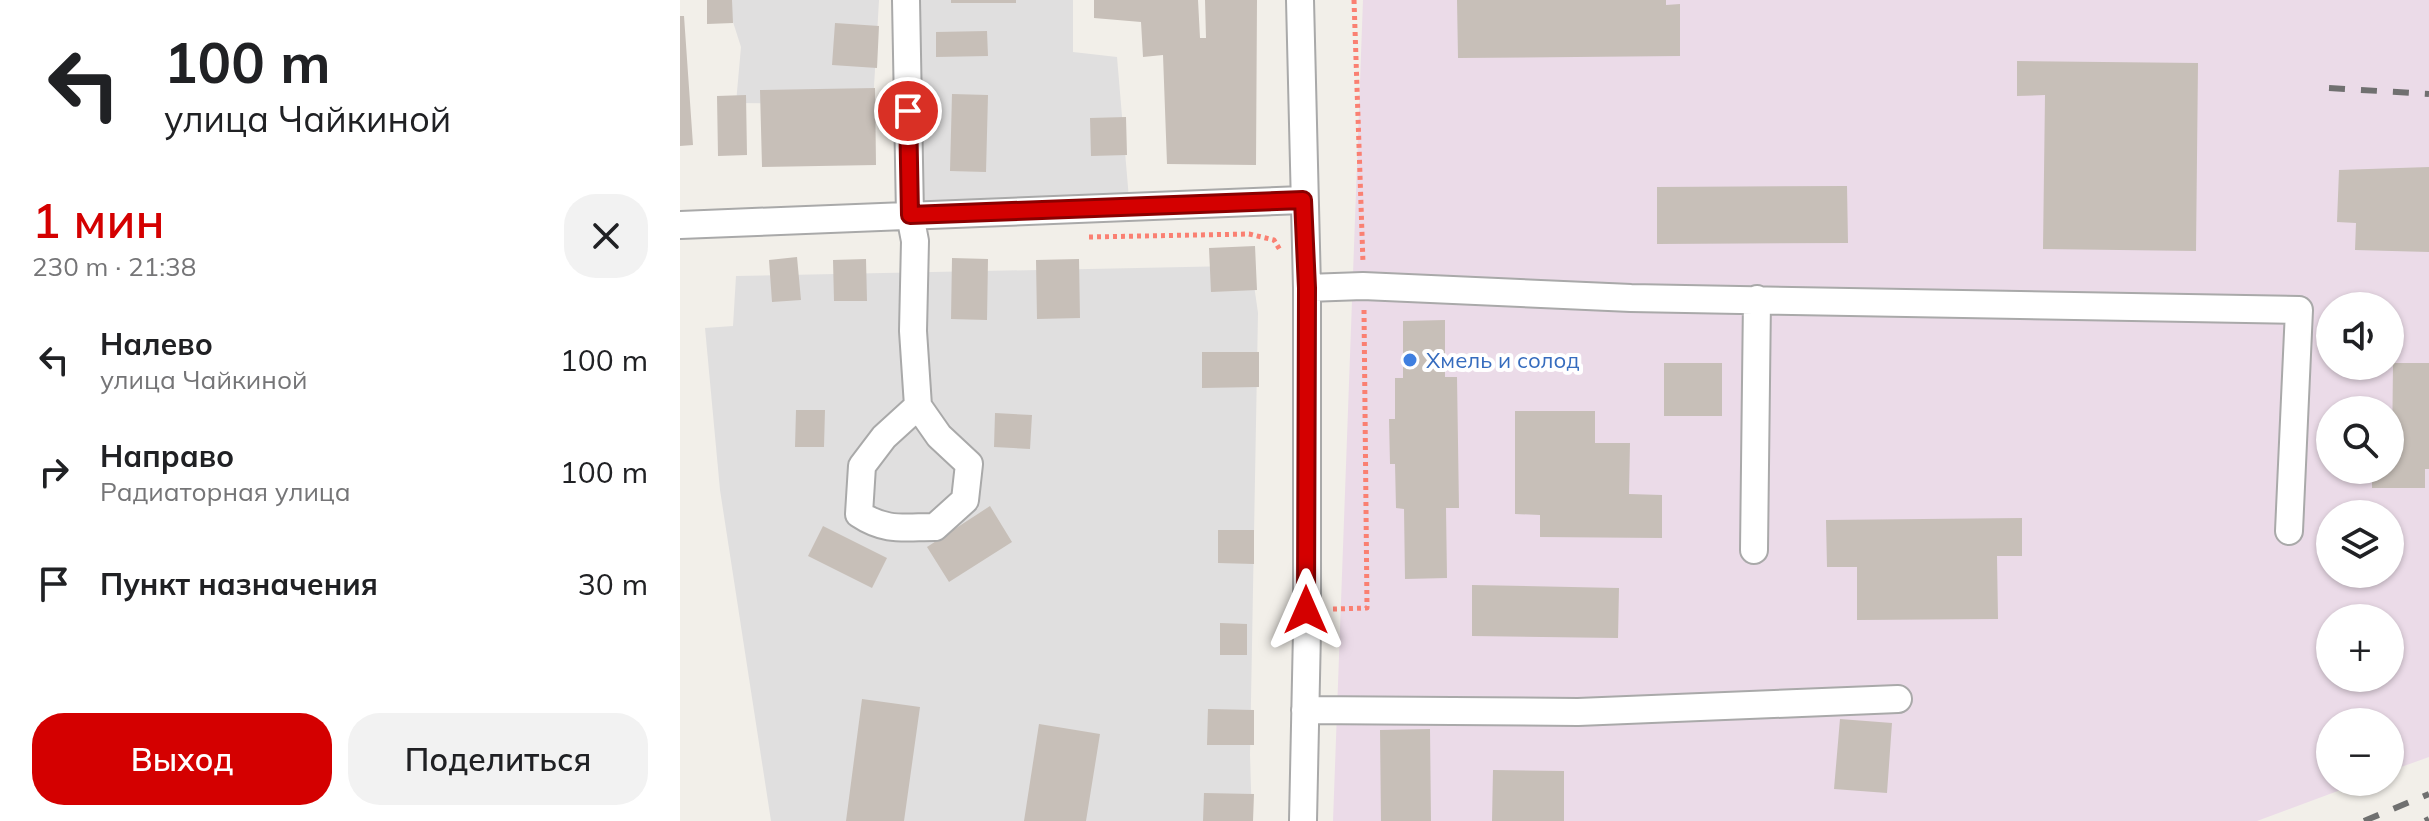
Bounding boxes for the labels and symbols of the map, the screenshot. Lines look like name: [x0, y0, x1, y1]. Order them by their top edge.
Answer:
pin: [874, 77, 942, 145]
place label: Хмель и солод: [1426, 346, 1580, 374]
marker: Хмель и солод: [1401, 351, 1419, 369]
position arrow: [1264, 568, 1348, 652]

